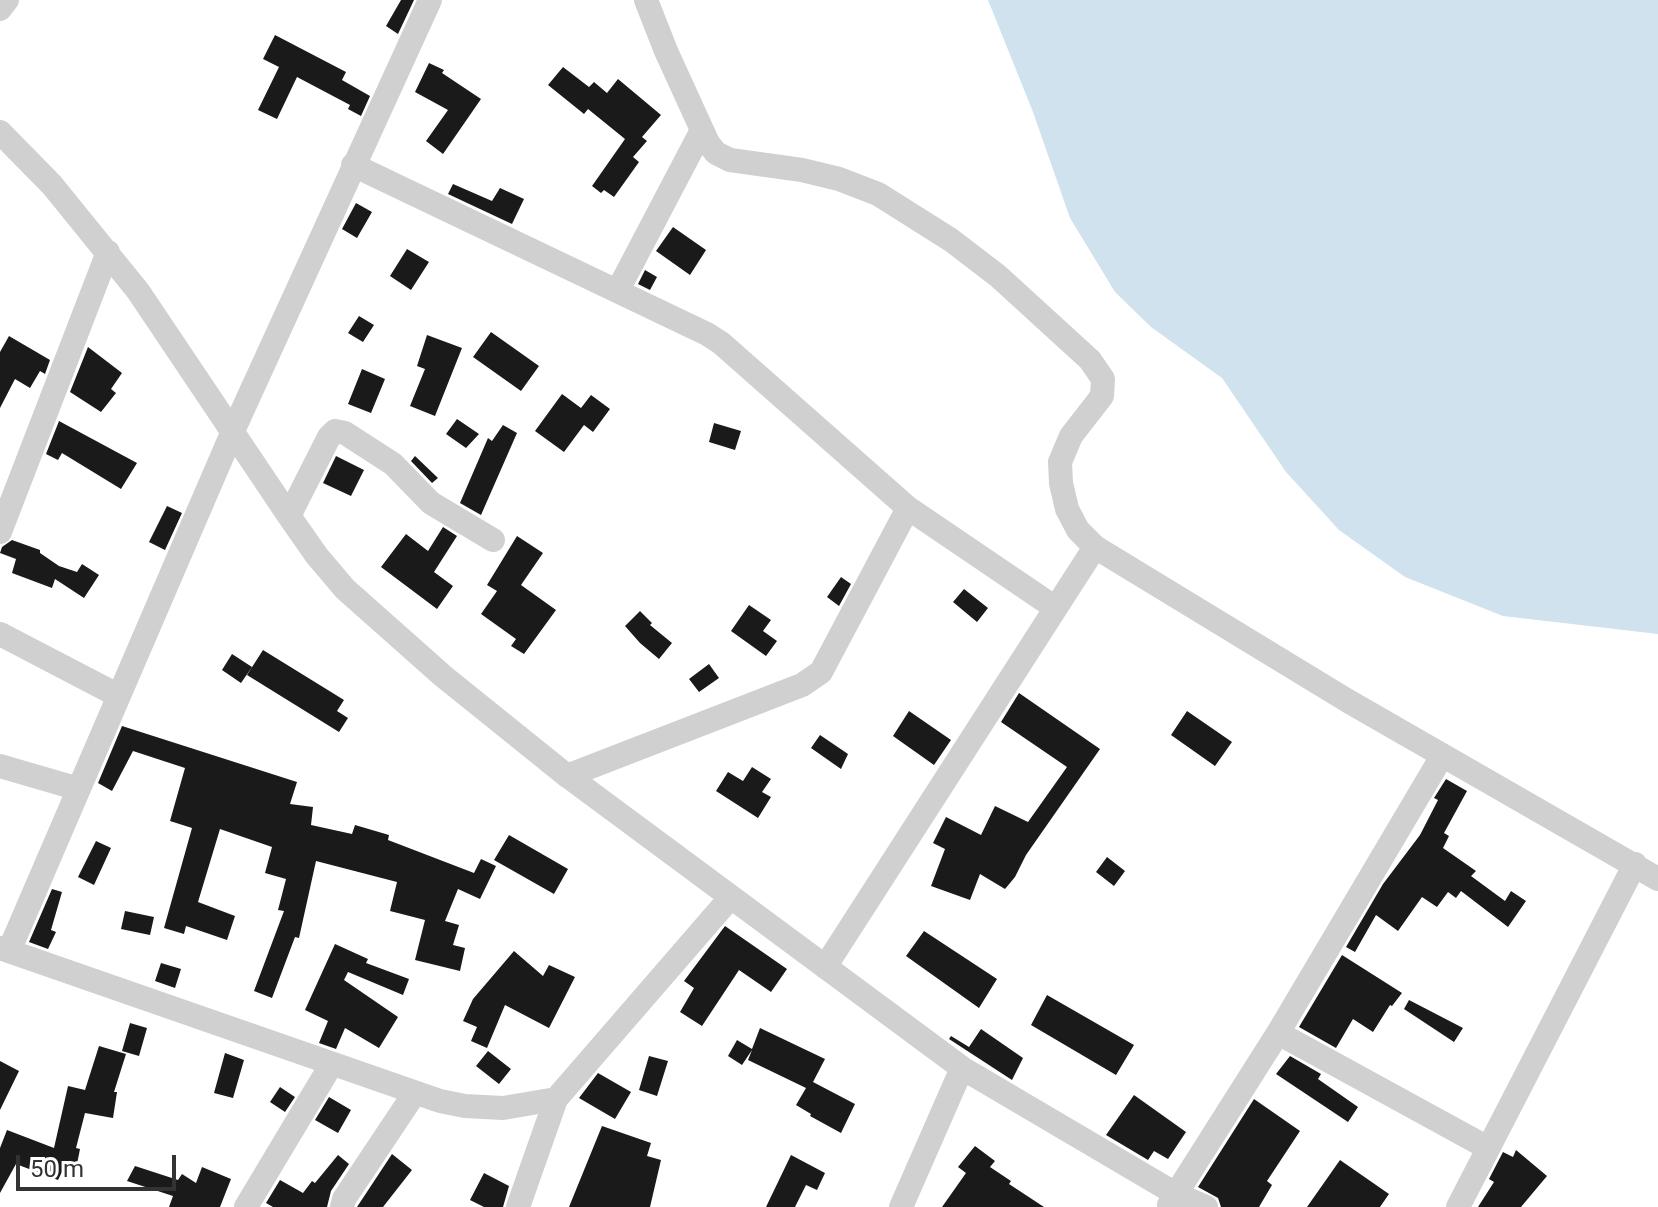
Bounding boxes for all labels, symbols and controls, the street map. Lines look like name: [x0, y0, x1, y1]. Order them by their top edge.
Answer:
scale bar: [20, 1139, 180, 1189]
text: 50 m: [30, 1155, 84, 1183]

